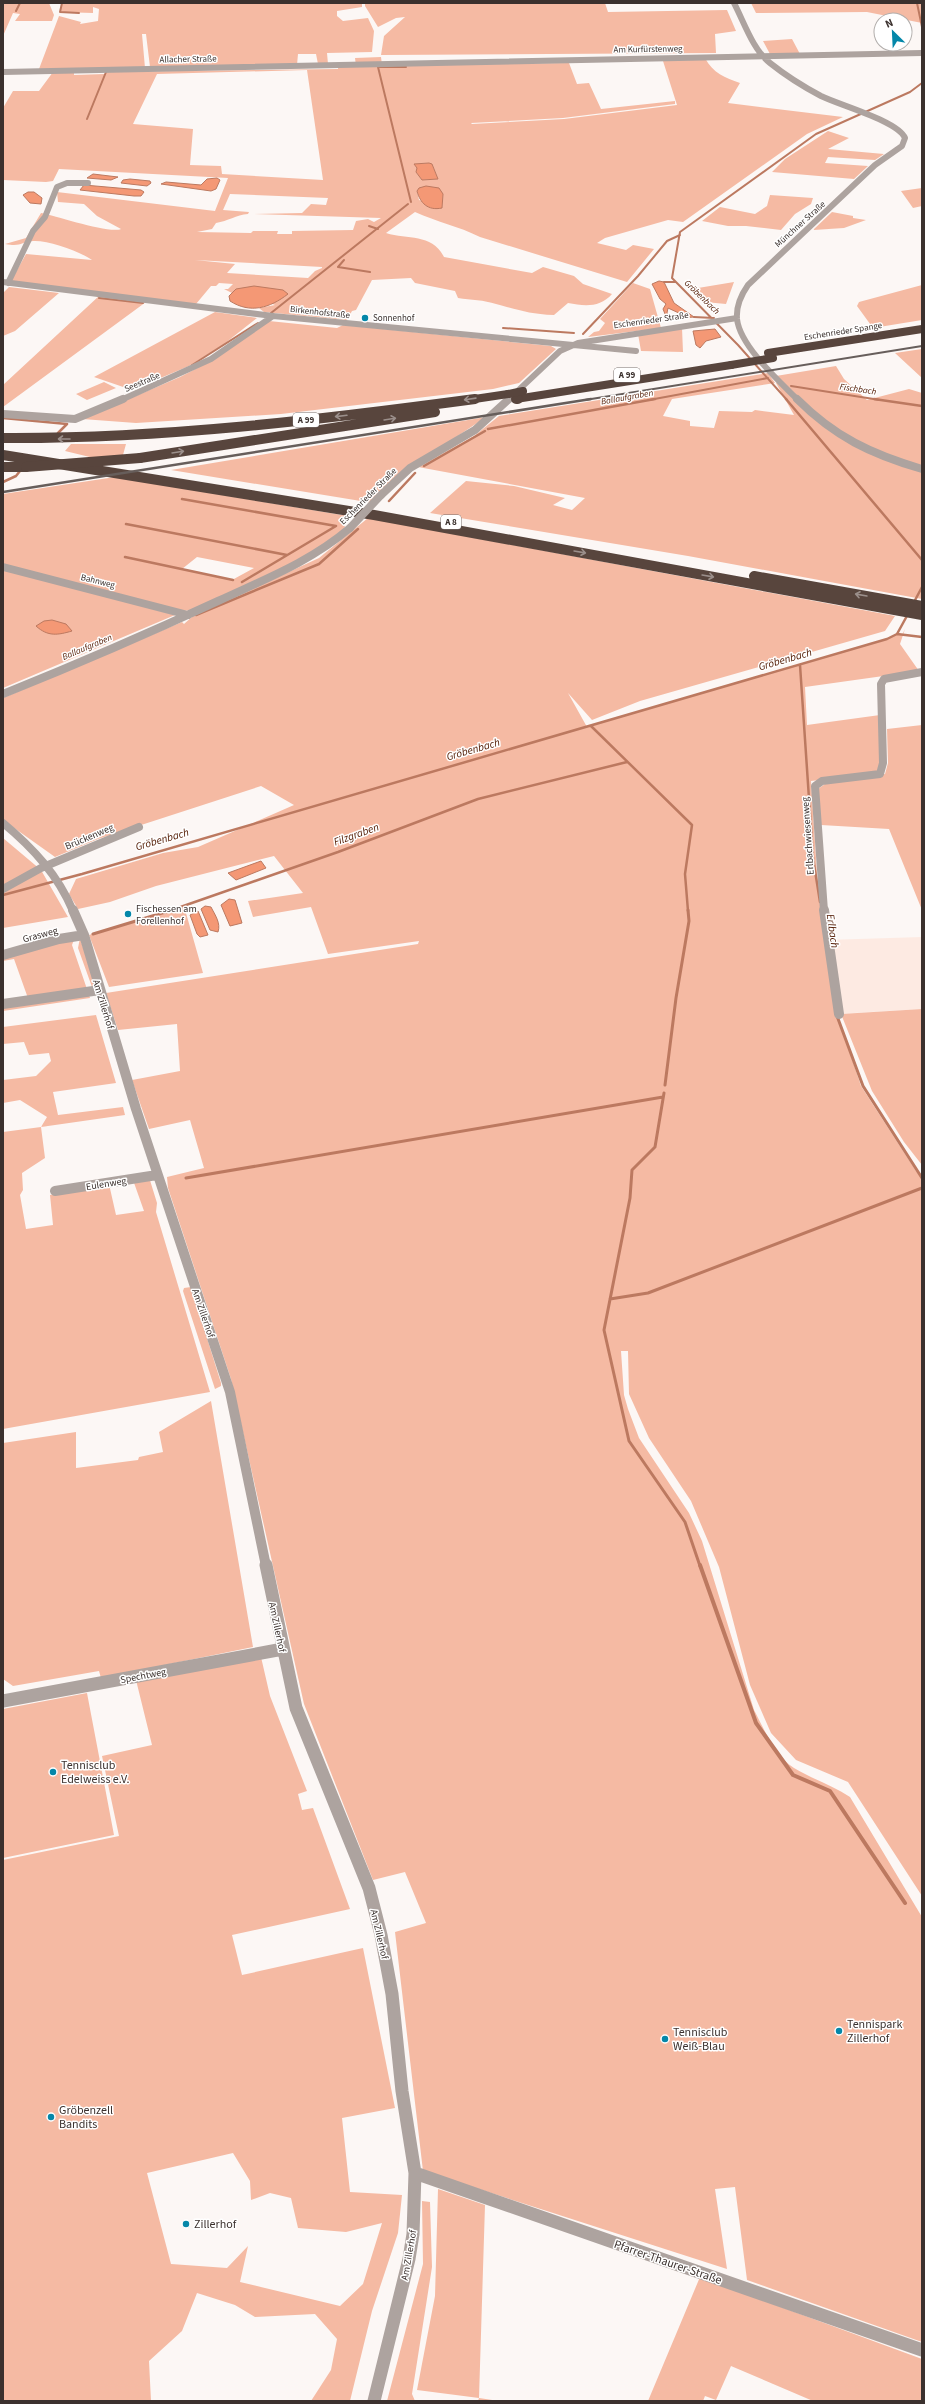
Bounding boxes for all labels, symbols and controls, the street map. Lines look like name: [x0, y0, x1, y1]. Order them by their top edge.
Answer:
north arrow: [873, 12, 913, 52]
text: N: [883, 15, 896, 32]
street label: Am Kurfürstenweg: [613, 42, 683, 57]
street label: Allacher Straße: [159, 52, 217, 66]
street label: Münchner Straße: [772, 198, 829, 251]
water label: Gröbenbach: [681, 277, 723, 318]
street label: Birkenhofstraße: [289, 303, 351, 322]
street label: Eschenrieder Straße: [613, 309, 690, 332]
place label: Sonnenhof: [373, 312, 415, 325]
marker: Sonnenhof: [360, 313, 370, 323]
street label: Eschenrieder Spange: [803, 319, 884, 344]
road number: A 99: [614, 368, 640, 382]
street label: Seestraße: [122, 369, 162, 396]
water label: Fischbach: [839, 380, 877, 399]
water label: Ballaufgraben: [600, 386, 654, 408]
one-way arrow: [464, 395, 477, 403]
one-way arrow: [335, 412, 348, 420]
road number: A 99: [293, 413, 319, 427]
one-way arrow: [383, 415, 396, 423]
one-way arrow: [58, 435, 71, 443]
one-way arrow: [171, 448, 184, 456]
street label: Eschenrieder Straße: [337, 465, 400, 528]
road number: A 8: [441, 515, 461, 529]
one-way arrow: [573, 549, 586, 557]
street label: Bahnweg: [79, 571, 117, 592]
one-way arrow: [701, 572, 714, 580]
one-way arrow: [854, 590, 867, 598]
water label: Ballaufgraben: [60, 631, 114, 664]
water label: Gröbenbach: [757, 645, 814, 674]
water label: Gröbenbach: [445, 735, 502, 764]
street label: Erlbachwiesenweg: [798, 797, 818, 875]
water label: Filzgraben: [331, 819, 381, 850]
street label: Brückenweg: [63, 820, 116, 853]
water label: Gröbenbach: [134, 825, 191, 854]
place label: Fischessen am Forellenhof: [136, 902, 197, 928]
marker: Fischessen am Forellenhof: [123, 909, 133, 919]
water label: Erlbach: [823, 913, 842, 949]
street label: Grasweg: [21, 924, 59, 946]
street label: Am Zillerhof: [89, 978, 117, 1032]
street label: Eulenweg: [85, 1174, 127, 1194]
street label: Am Zillerhof: [188, 1287, 218, 1341]
street label: Am Zillerhof: [265, 1601, 289, 1655]
street label: Spechtweg: [119, 1665, 167, 1687]
place label: Tennisclub Edelweiss e.V.: [61, 1757, 129, 1788]
marker: Tennisclub Edelweiss e.V.: [48, 1767, 58, 1777]
street label: Am Zillerhof: [366, 1908, 392, 1962]
place label: Tennispark Zillerhof: [847, 2016, 902, 2047]
place label: Tennisclub Weiß-Blau: [673, 2024, 728, 2055]
marker: Tennispark Zillerhof: [834, 2026, 844, 2036]
marker: Tennisclub Weiß-Blau: [660, 2034, 670, 2044]
place label: Gröbenzell Bandits: [59, 2102, 113, 2133]
marker: Gröbenzell Bandits: [46, 2112, 56, 2122]
place label: Zillerhof: [194, 2216, 237, 2233]
marker: Zillerhof: [181, 2219, 191, 2229]
street label: Am Zillerhof: [398, 2228, 420, 2281]
street label: Pfarrer-Thaurer-Straße: [612, 2236, 724, 2289]

